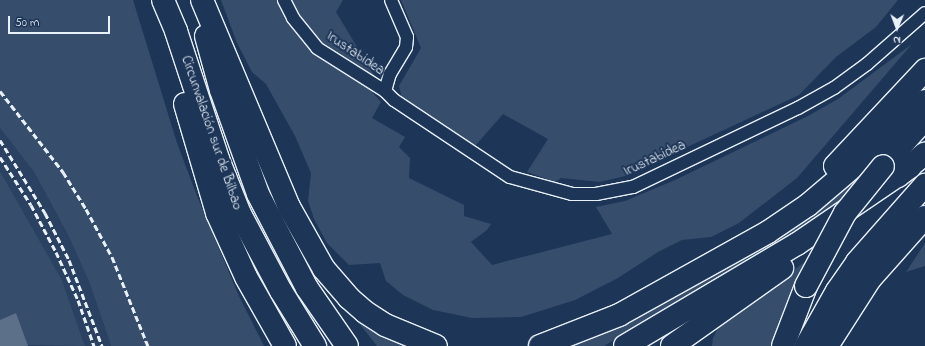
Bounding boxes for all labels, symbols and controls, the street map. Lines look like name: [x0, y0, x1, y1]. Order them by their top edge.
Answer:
scale bar: [10, 8, 112, 34]
north arrow: [877, 8, 917, 48]
text: 50 m: [15, 14, 39, 32]
street label: Irustabidea: [323, 28, 387, 80]
text: N: [893, 32, 901, 48]
street label: Circunvalación sur de Bilbao: [177, 54, 245, 212]
street label: Irustabidea: [621, 137, 689, 181]

